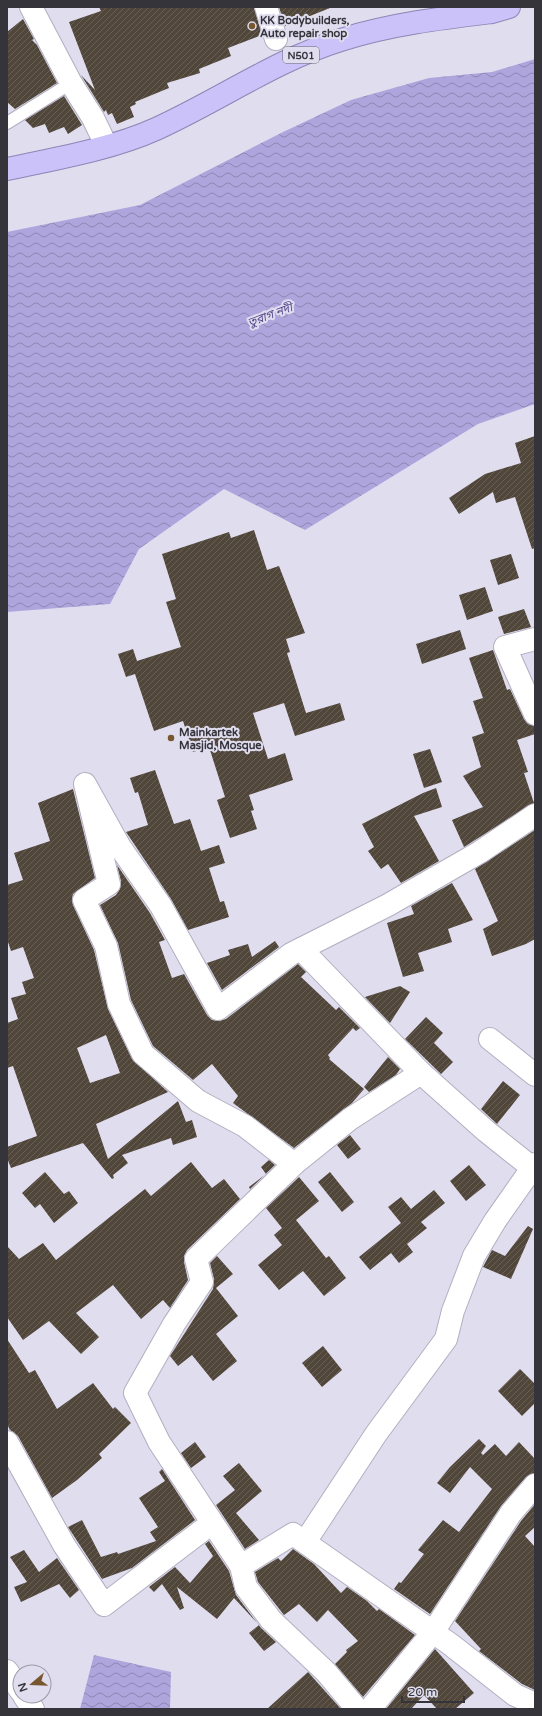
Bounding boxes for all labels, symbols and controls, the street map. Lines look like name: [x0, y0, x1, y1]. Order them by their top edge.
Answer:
place label: KK Bodybuilders, Auto repair shop: [260, 14, 349, 41]
marker: KK Bodybuilders, Auto repair shop: [247, 21, 257, 31]
road number: N501: [283, 47, 319, 63]
water label: তুরাগ নদী: [246, 299, 297, 330]
place label: Mainkartek Masjid, Mosque: [179, 726, 262, 753]
marker: Mainkartek Masjid, Mosque: [166, 733, 176, 743]
north arrow: [12, 1664, 52, 1704]
scale bar: [402, 1678, 464, 1704]
text: N: [15, 1681, 31, 1693]
text: 20 m: [408, 1685, 437, 1699]

